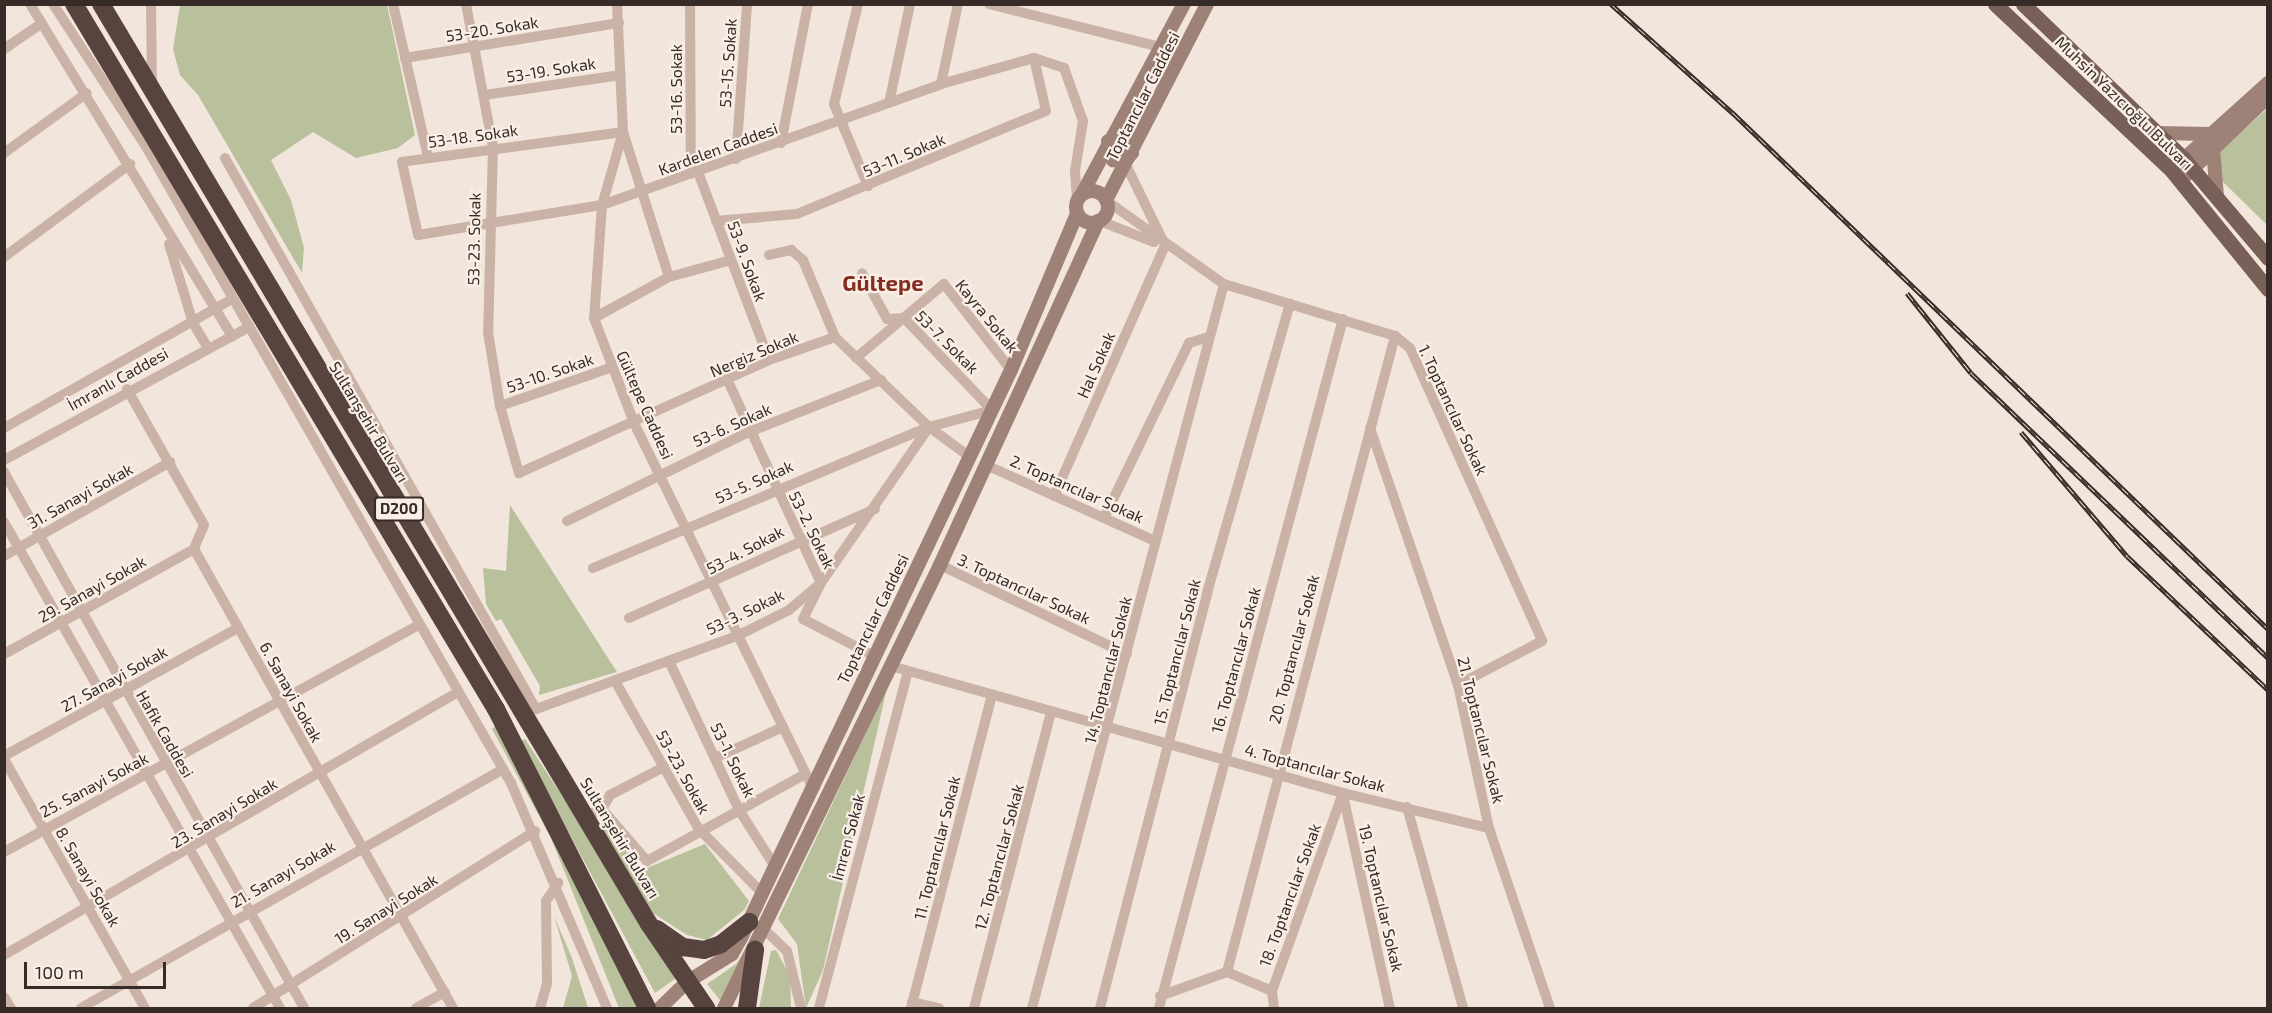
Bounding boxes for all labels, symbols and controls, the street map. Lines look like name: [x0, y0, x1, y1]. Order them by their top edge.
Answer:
street label: 53-20. Sokak: [444, 12, 540, 46]
street label: 53-15. Sokak: [715, 18, 741, 108]
street label: Toptancılar Caddesi: [1102, 28, 1184, 164]
street label: Muhsin Yazıcıoğlu Bulvarı: [2051, 32, 2197, 174]
street label: 53-16. Sokak: [666, 44, 686, 134]
street label: 53-19. Sokak: [505, 53, 597, 87]
street label: Kardelen Caddesi: [656, 119, 780, 179]
street label: 53-18. Sokak: [427, 120, 519, 152]
street label: 53-11. Sokak: [860, 129, 948, 181]
street label: 53-23. Sokak: [464, 192, 484, 286]
street label: 53-9. Sokak: [724, 218, 770, 304]
district label: Gültepe: [842, 270, 924, 296]
street label: Kayra Sokak: [952, 276, 1022, 356]
street label: 53-7. Sokak: [911, 306, 983, 378]
street label: Nergiz Sokak: [707, 327, 801, 381]
street label: Hal Sokak: [1073, 329, 1119, 401]
street label: 1. Toptancılar Sokak: [1414, 342, 1492, 478]
street label: İmranlı Caddesi: [64, 343, 172, 415]
street label: Gültepe Caddesi: [612, 348, 678, 462]
street label: 53-10. Sokak: [504, 349, 596, 397]
street label: Sultanşehir Bulvarı: [325, 358, 413, 486]
street label: 53-6. Sokak: [690, 399, 774, 451]
street label: 2. Toptancılar Sokak: [1007, 451, 1147, 527]
street label: 53-5. Sokak: [712, 456, 796, 508]
street label: 31. Sanayi Sokak: [24, 459, 136, 533]
street label: 53-2. Sokak: [785, 488, 839, 572]
road number: D200: [374, 497, 424, 521]
street label: 53-4. Sokak: [703, 522, 787, 578]
street label: 3. Toptancılar Sokak: [954, 550, 1094, 628]
street label: 29. Sanayi Sokak: [35, 551, 149, 627]
street label: Toptancılar Caddesi: [833, 551, 913, 687]
street label: 20. Toptancılar Sokak: [1265, 572, 1323, 726]
street label: 15. Toptancılar Sokak: [1149, 577, 1205, 727]
street label: 16. Toptancılar Sokak: [1207, 584, 1265, 736]
street label: 53-3. Sokak: [703, 585, 787, 639]
street label: 14. Toptancılar Sokak: [1080, 594, 1136, 746]
street label: 6. Sanayi Sokak: [256, 639, 326, 745]
street label: 27. Sanayi Sokak: [57, 642, 171, 716]
street label: 21. Toptancılar Sokak: [1453, 654, 1509, 806]
street label: Hafik Caddesi: [132, 687, 198, 781]
street label: 53-1. Sokak: [707, 719, 759, 801]
street label: 53-23. Sokak: [652, 727, 714, 817]
street label: 4. Toptancılar Sokak: [1242, 740, 1388, 796]
street label: 25. Sanayi Sokak: [37, 748, 151, 822]
street label: 23. Sanayi Sokak: [168, 774, 280, 852]
street label: Sultanşehir Bulvarı: [576, 774, 664, 902]
street label: 11. Toptancılar Sokak: [910, 774, 964, 922]
street label: 12. Toptancılar Sokak: [970, 782, 1028, 932]
street label: İmren Sokak: [827, 792, 869, 882]
street label: 18. Toptancılar Sokak: [1255, 820, 1325, 970]
street label: 19. Toptancılar Sokak: [1355, 822, 1407, 974]
street label: 8. Sanayi Sokak: [52, 824, 124, 930]
street label: 21. Sanayi Sokak: [227, 836, 339, 912]
street label: 19. Sanayi Sokak: [331, 870, 441, 948]
scale bar: [27, 950, 170, 988]
text: 100 m: [35, 961, 84, 983]

